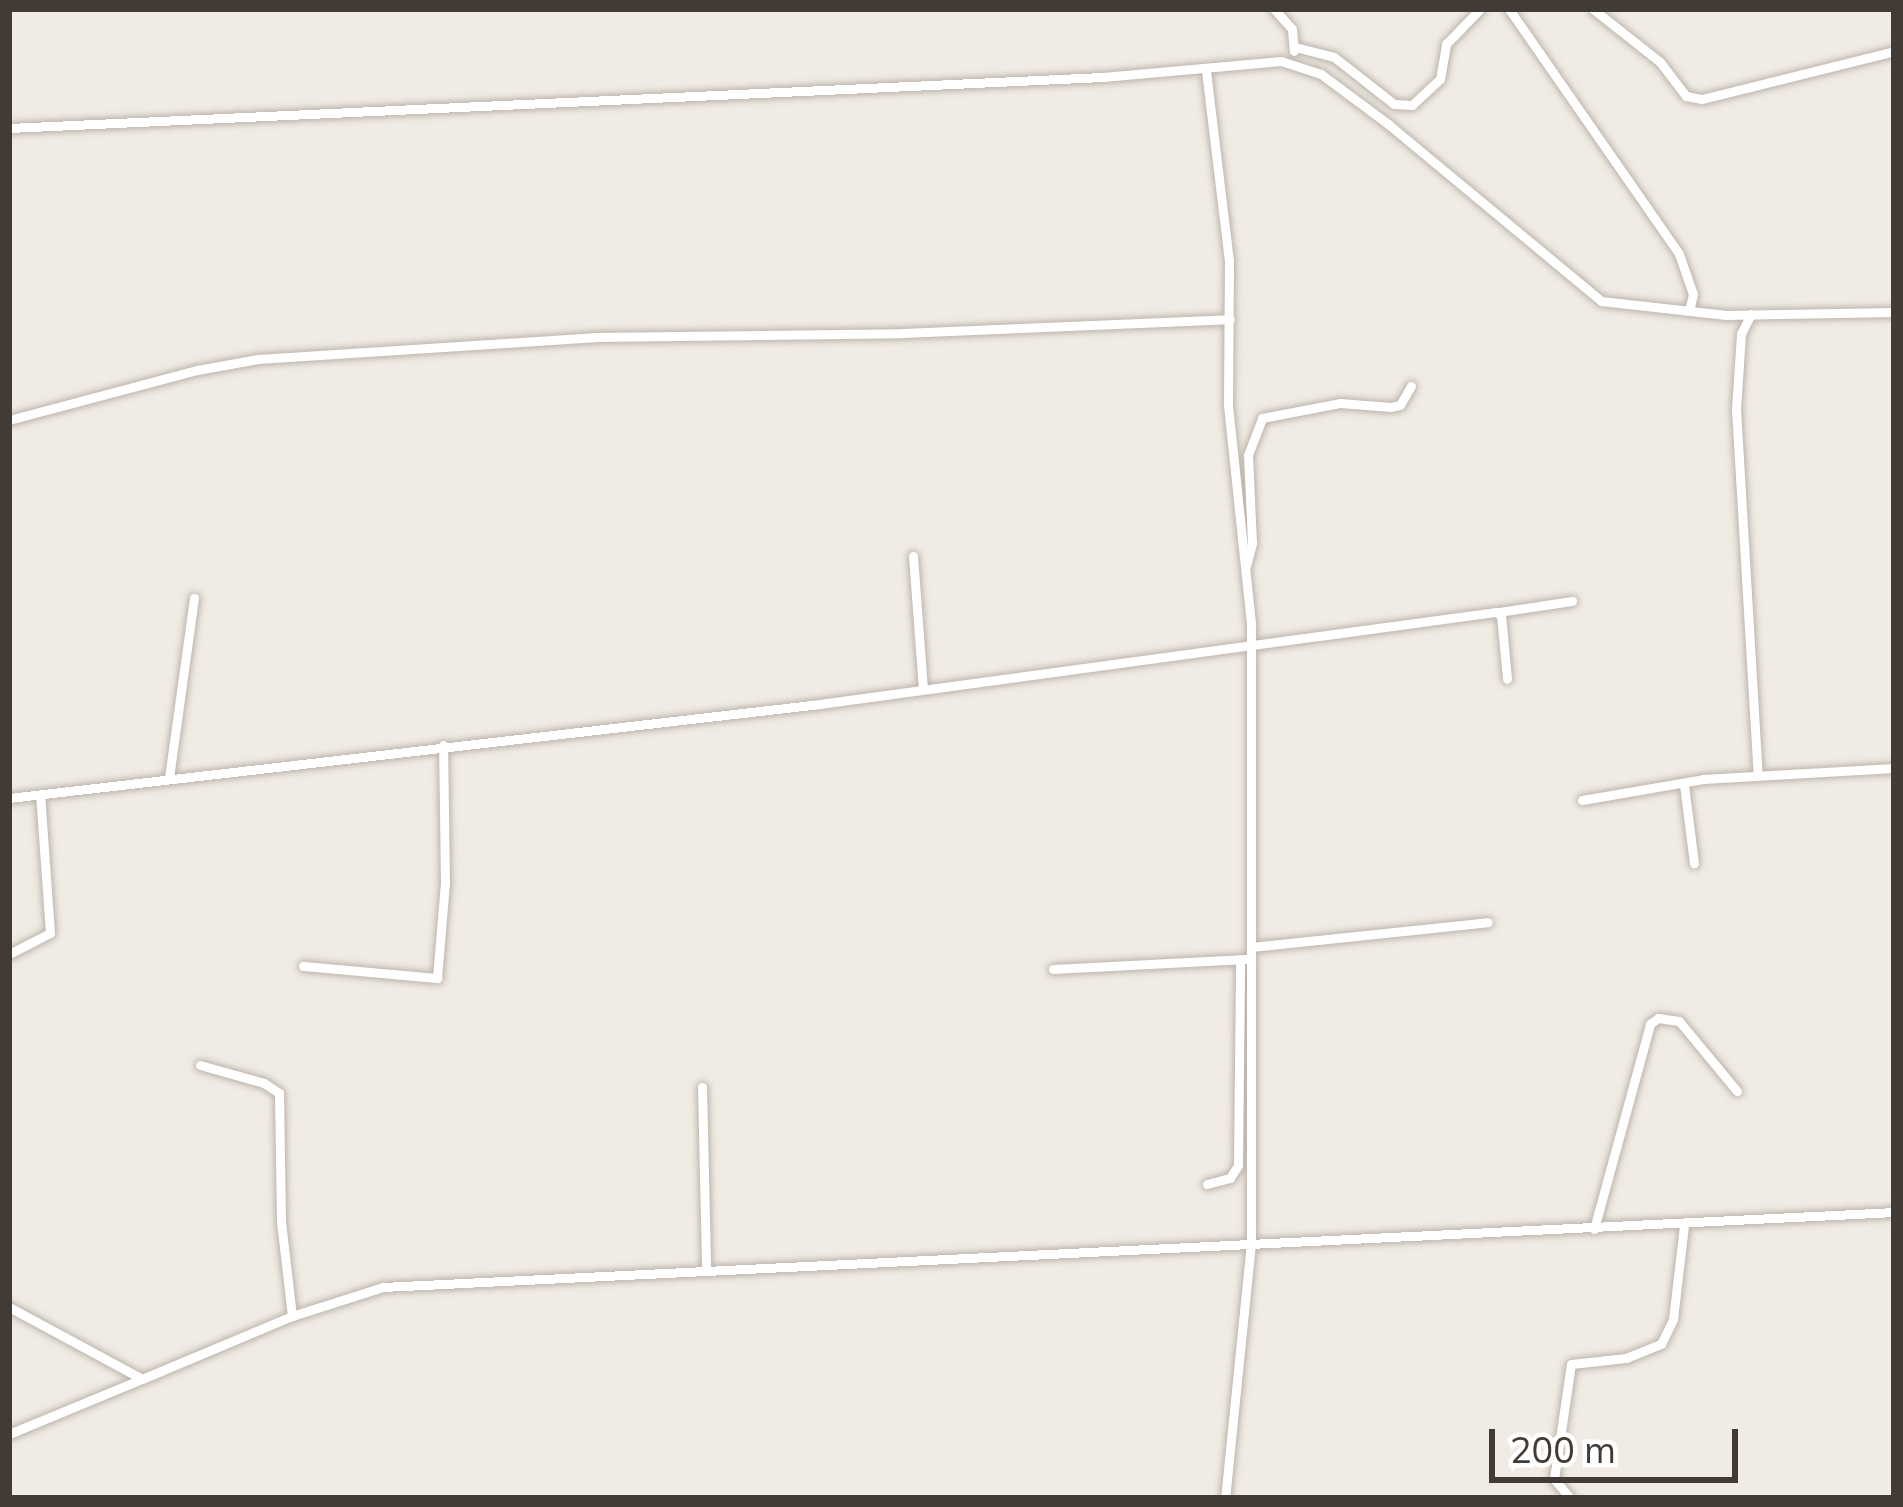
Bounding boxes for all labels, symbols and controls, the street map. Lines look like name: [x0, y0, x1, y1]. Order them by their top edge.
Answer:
scale bar: [1495, 1405, 1744, 1479]
text: 200 m: [1510, 1427, 1616, 1472]

